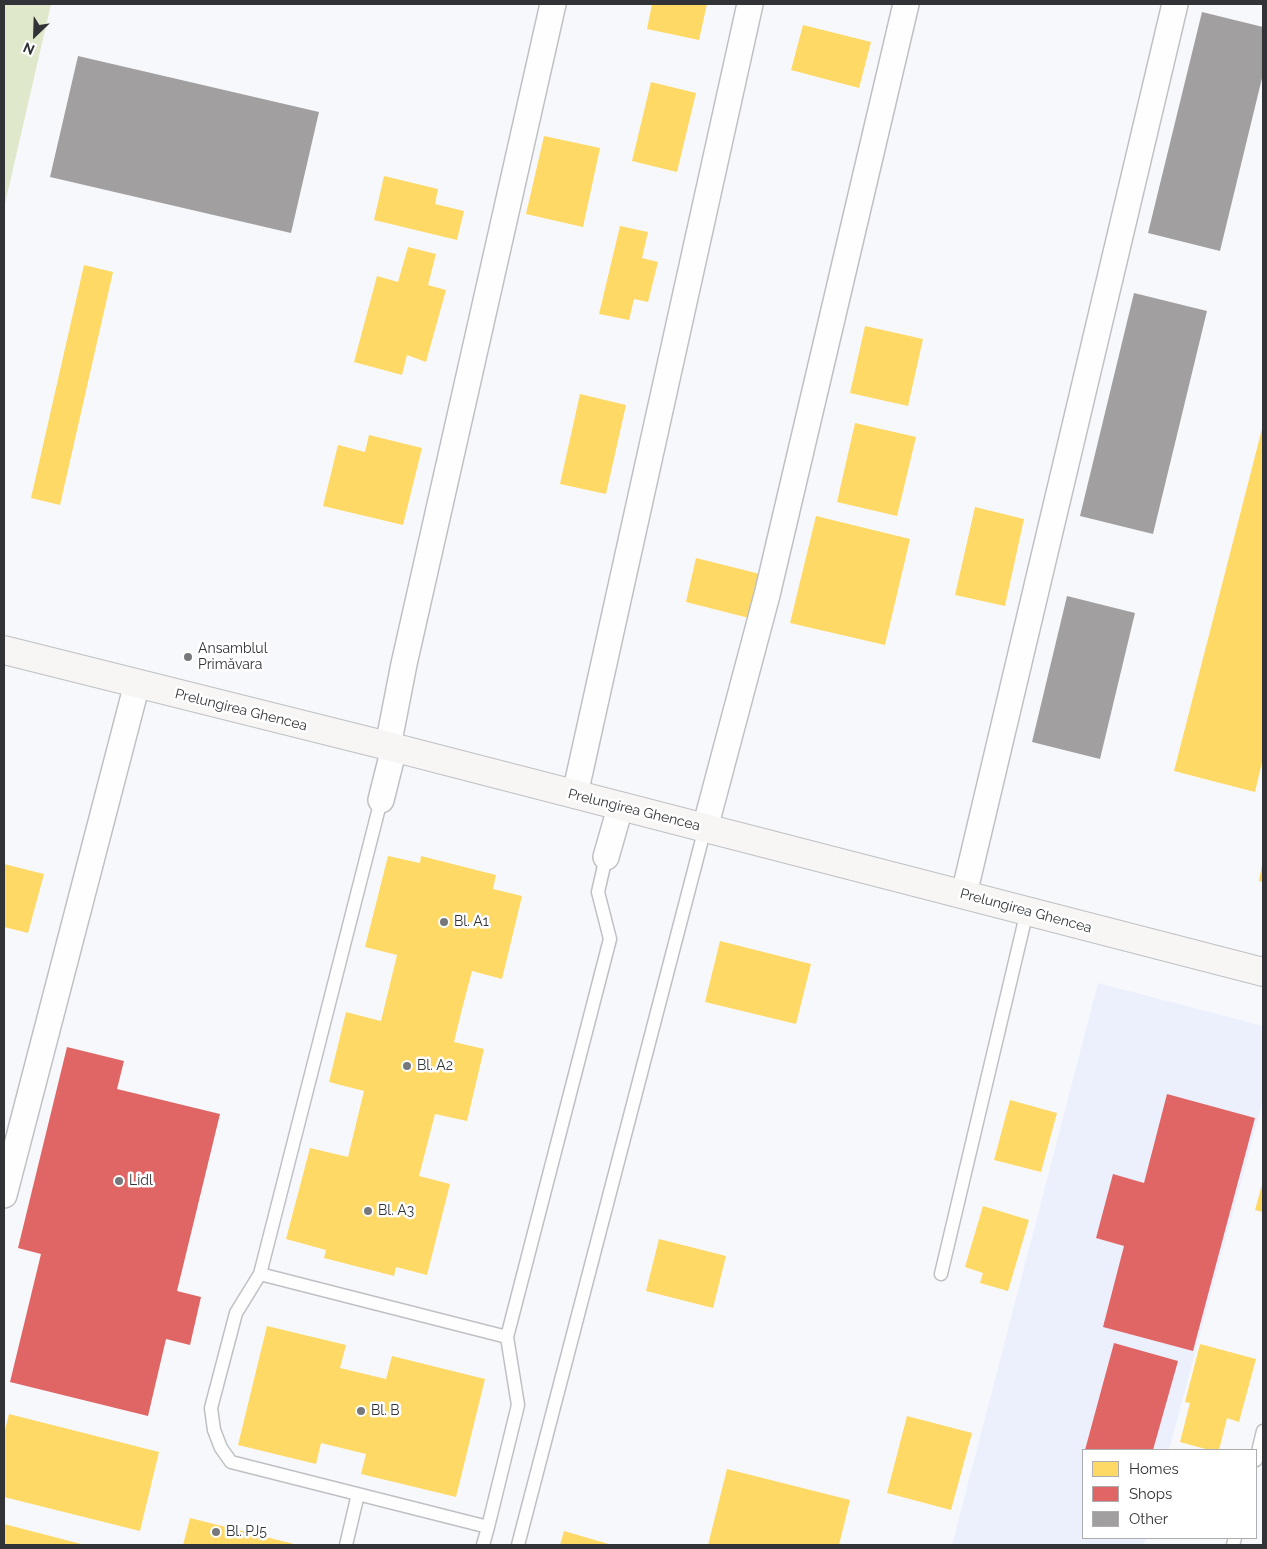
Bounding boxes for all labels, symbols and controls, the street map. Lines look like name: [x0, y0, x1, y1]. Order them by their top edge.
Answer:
north arrow: [10, 10, 60, 60]
text: N: [21, 39, 37, 58]
place label: Ansamblul Primăvara: [198, 641, 267, 674]
marker: Ansamblul Primăvara: [182, 651, 194, 663]
street label: Prelungirea Ghencea: [173, 685, 309, 735]
street label: Prelungirea Ghencea: [566, 785, 702, 835]
street label: Prelungirea Ghencea: [958, 885, 1094, 937]
place label: Bl. A1: [454, 914, 489, 930]
marker: Bl. A1: [438, 916, 450, 928]
place label: Bl. A2: [417, 1058, 453, 1074]
marker: Bl. A2: [401, 1060, 413, 1072]
place label: Lidl: [129, 1173, 153, 1189]
marker: Lidl: [113, 1175, 125, 1187]
place label: Bl. A3: [378, 1203, 414, 1219]
marker: Bl. A3: [362, 1205, 374, 1217]
place label: Bl. B: [371, 1403, 400, 1419]
marker: Bl. B: [355, 1405, 367, 1417]
legend: [1082, 1449, 1257, 1539]
text: Homes: [1129, 1460, 1179, 1478]
text: Shops: [1129, 1485, 1172, 1503]
text: Other: [1129, 1510, 1168, 1528]
place label: Bl. PJ5: [226, 1524, 267, 1540]
marker: Bl. PJ5: [210, 1526, 222, 1538]

